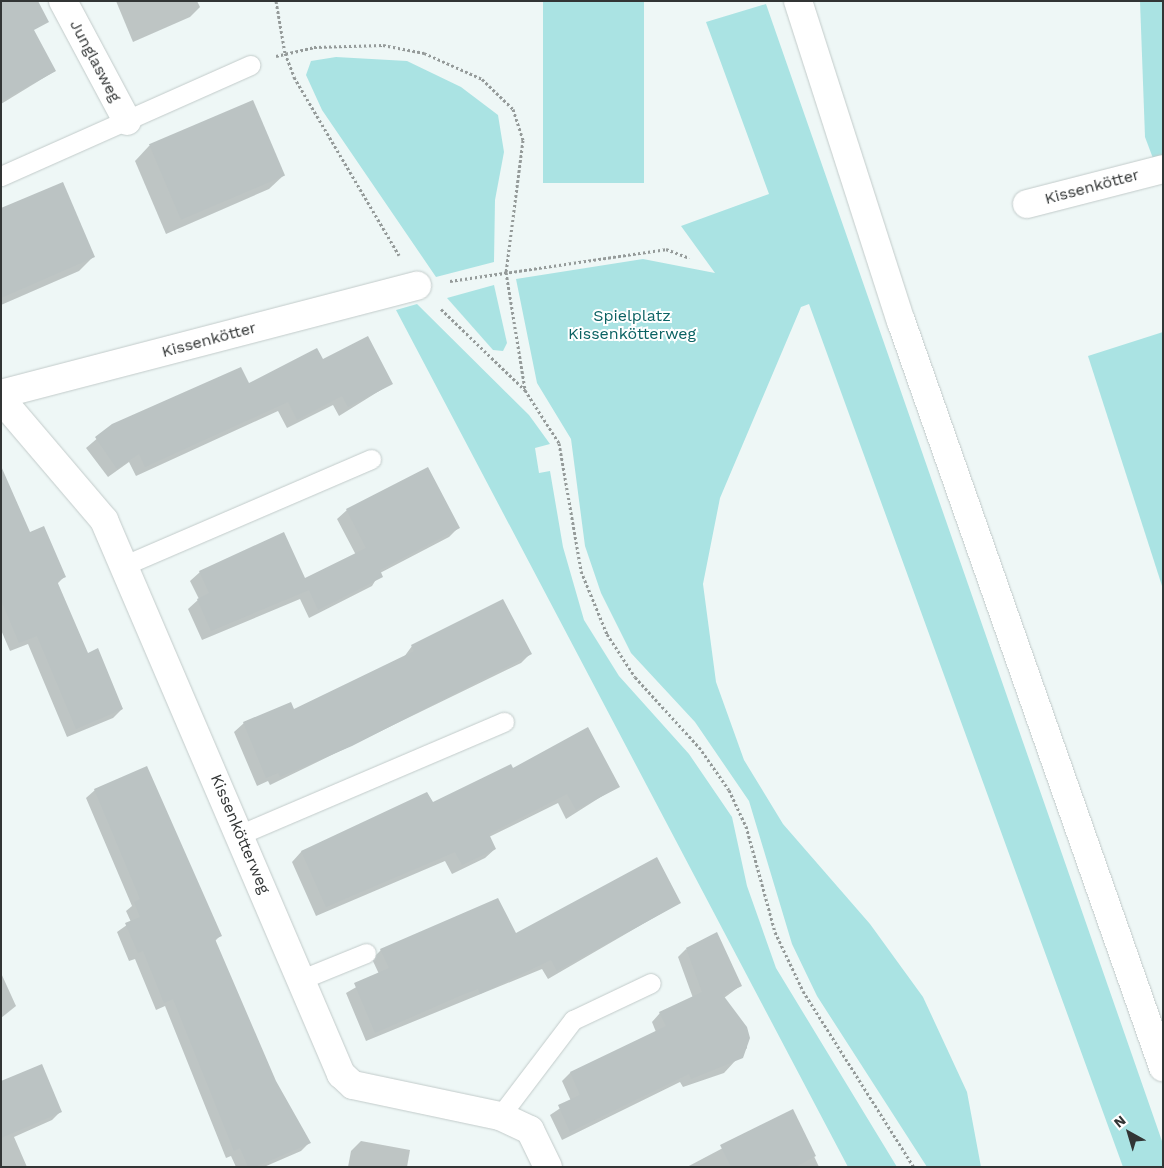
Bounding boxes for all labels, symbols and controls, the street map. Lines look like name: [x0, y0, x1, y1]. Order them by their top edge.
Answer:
street label: Junglasweg: [65, 17, 125, 105]
street label: Kissenkötter: [1043, 165, 1141, 209]
park label: Spielplatz Kissenkötterweg: [568, 306, 696, 344]
street label: Kissenkötter: [160, 318, 258, 362]
street label: Kissenkötterweg: [206, 771, 274, 897]
north arrow: [1104, 1108, 1154, 1158]
text: N: [1110, 1112, 1129, 1131]

